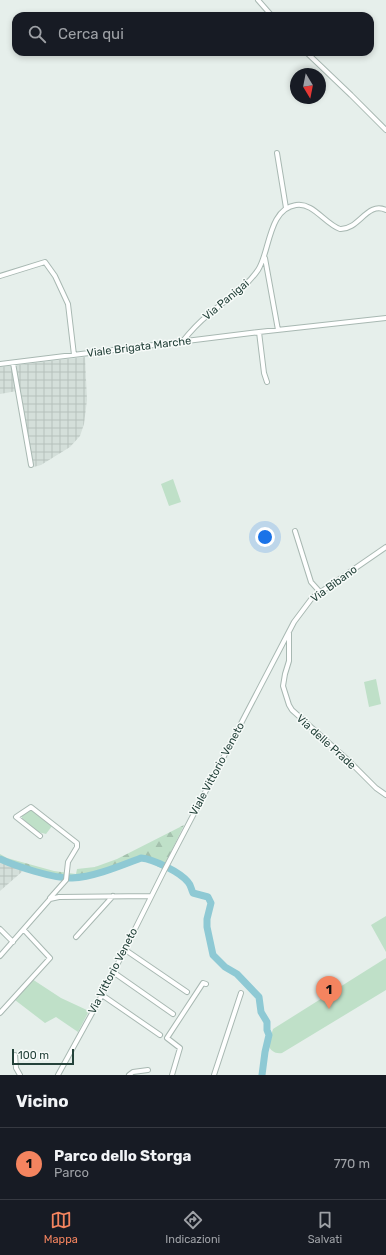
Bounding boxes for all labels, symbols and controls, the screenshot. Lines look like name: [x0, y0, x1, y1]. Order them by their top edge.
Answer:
search box: [12, 12, 374, 56]
icon: search: [26, 23, 48, 45]
text: Cerca qui: [58, 25, 124, 43]
north arrow: [290, 68, 326, 104]
street label: Via Panigai: [200, 277, 252, 323]
street label: Viale Brigata Marche: [86, 334, 192, 360]
your location: [255, 527, 275, 547]
street label: Via Bibano: [308, 563, 360, 605]
street label: Via delle Prade: [294, 712, 358, 772]
street label: Viale Vittorio Veneto: [187, 720, 247, 818]
street label: Via Vittorio Veneto: [86, 926, 140, 1016]
pin: 1: [316, 976, 342, 1009]
scale bar: [12, 1047, 74, 1066]
text: 100 m: [18, 1049, 49, 1062]
text: Vicino: [16, 1091, 69, 1111]
text: Parco dello Storga: [54, 1147, 191, 1165]
text: 1: [26, 1156, 32, 1171]
text: 770 m: [334, 1156, 370, 1171]
text: Parco: [54, 1165, 89, 1180]
tab: Mappa: [44, 1209, 78, 1246]
tab: Indicazioni: [165, 1209, 220, 1246]
tab: Salvati: [308, 1209, 342, 1246]

